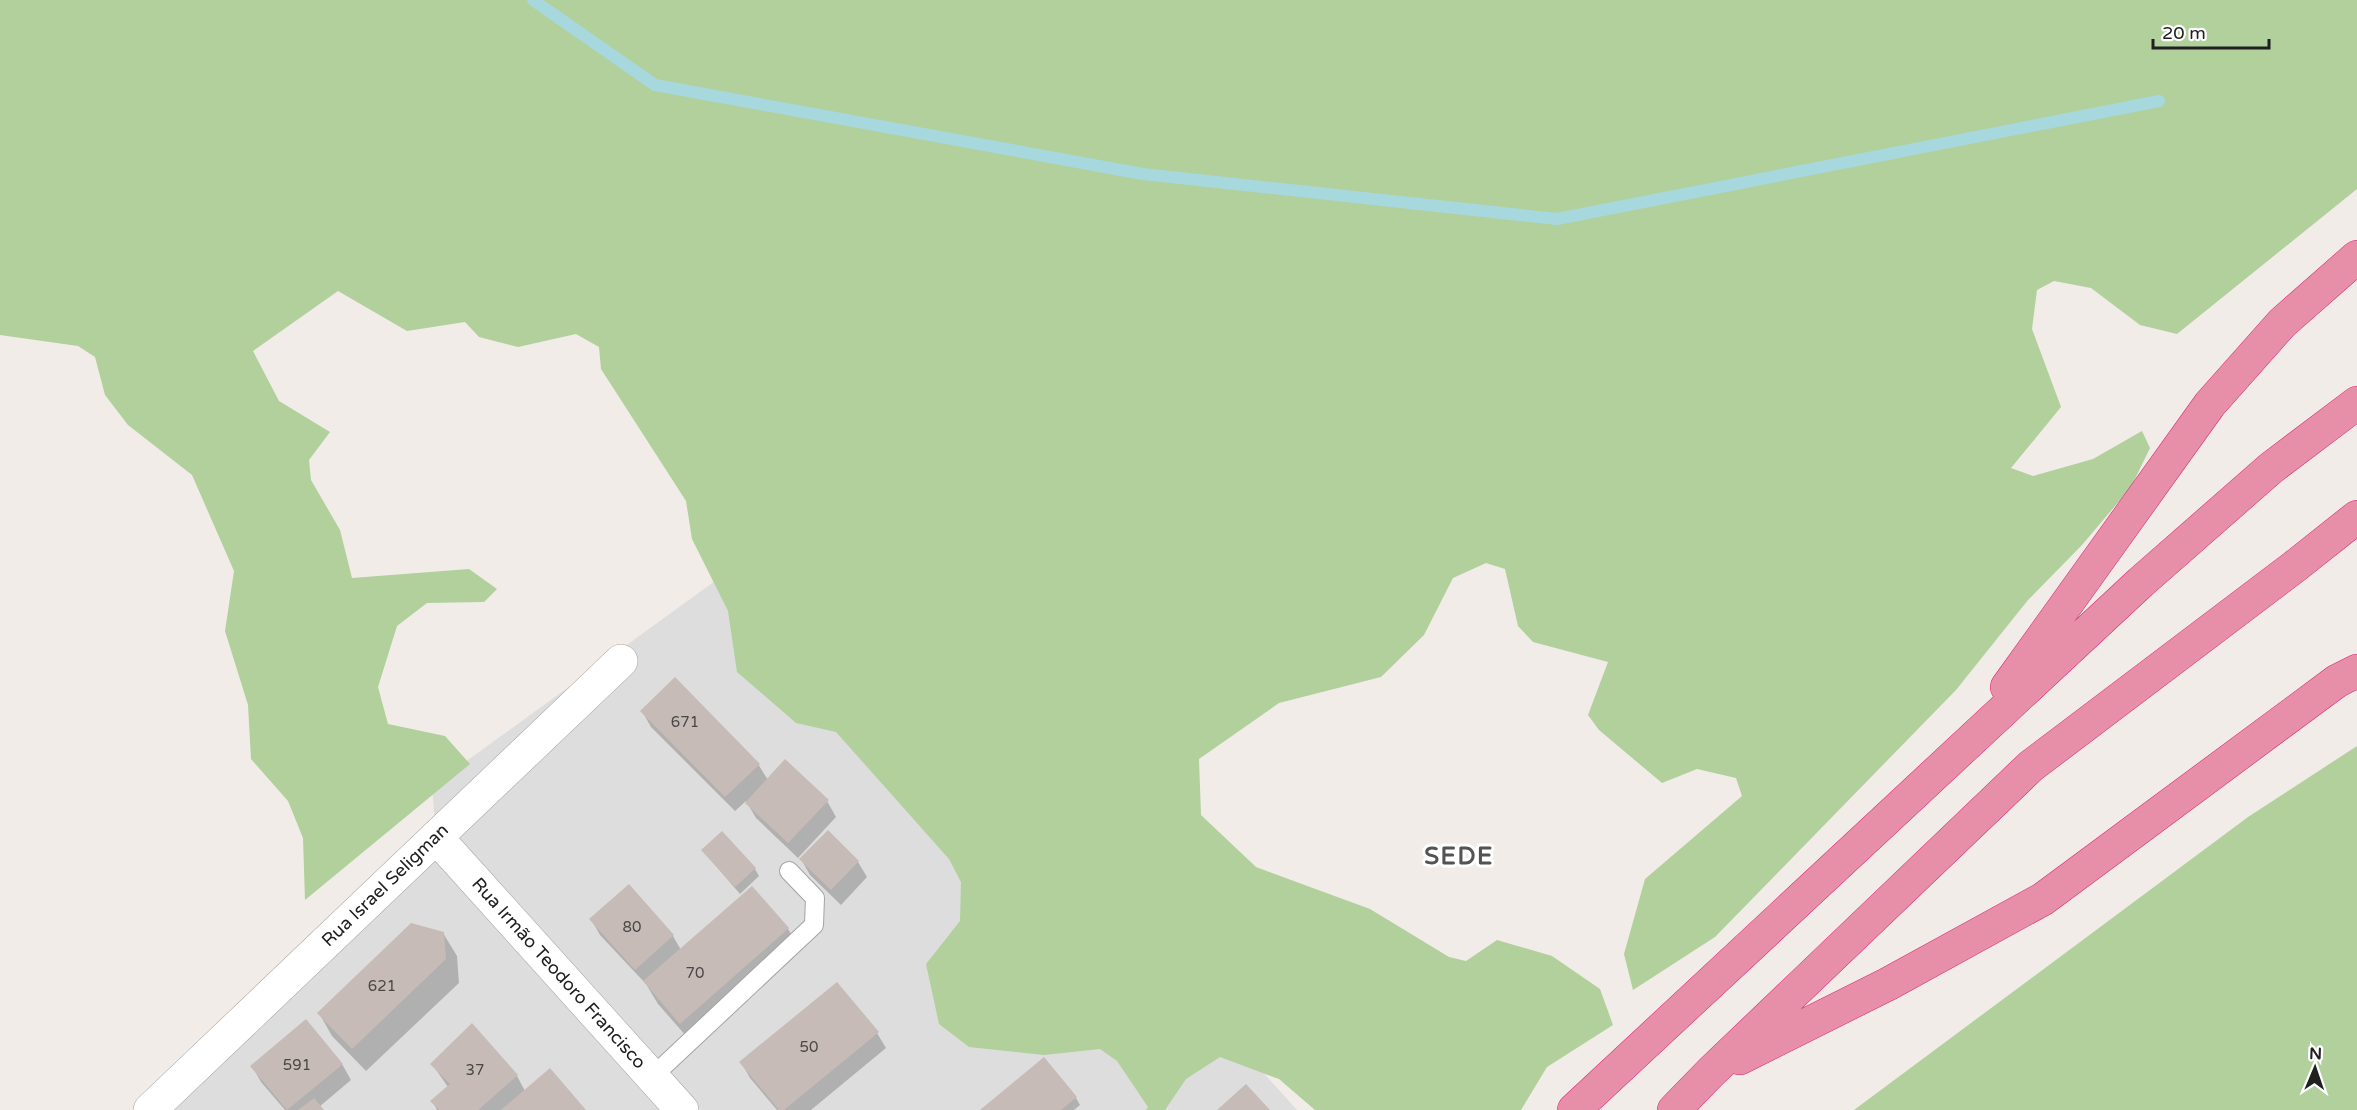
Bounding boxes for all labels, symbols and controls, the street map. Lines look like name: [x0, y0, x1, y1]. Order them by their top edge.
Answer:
scale bar: [2153, 12, 2268, 50]
text: 20 m: [2162, 22, 2206, 44]
house number: 671: [671, 713, 699, 731]
street label: Rua Israel Seligman: [317, 819, 453, 951]
district label: SEDE: [1424, 842, 1494, 871]
street label: Rua Irmão Teodoro Francisco: [467, 873, 651, 1073]
house number: 80: [623, 918, 641, 936]
house number: 70: [686, 964, 704, 982]
house number: 621: [368, 977, 396, 995]
house number: 50: [800, 1038, 818, 1056]
north arrow: [2285, 1038, 2345, 1098]
text: N: [2309, 1044, 2322, 1064]
house number: 591: [283, 1056, 311, 1074]
house number: 37: [466, 1061, 484, 1079]

